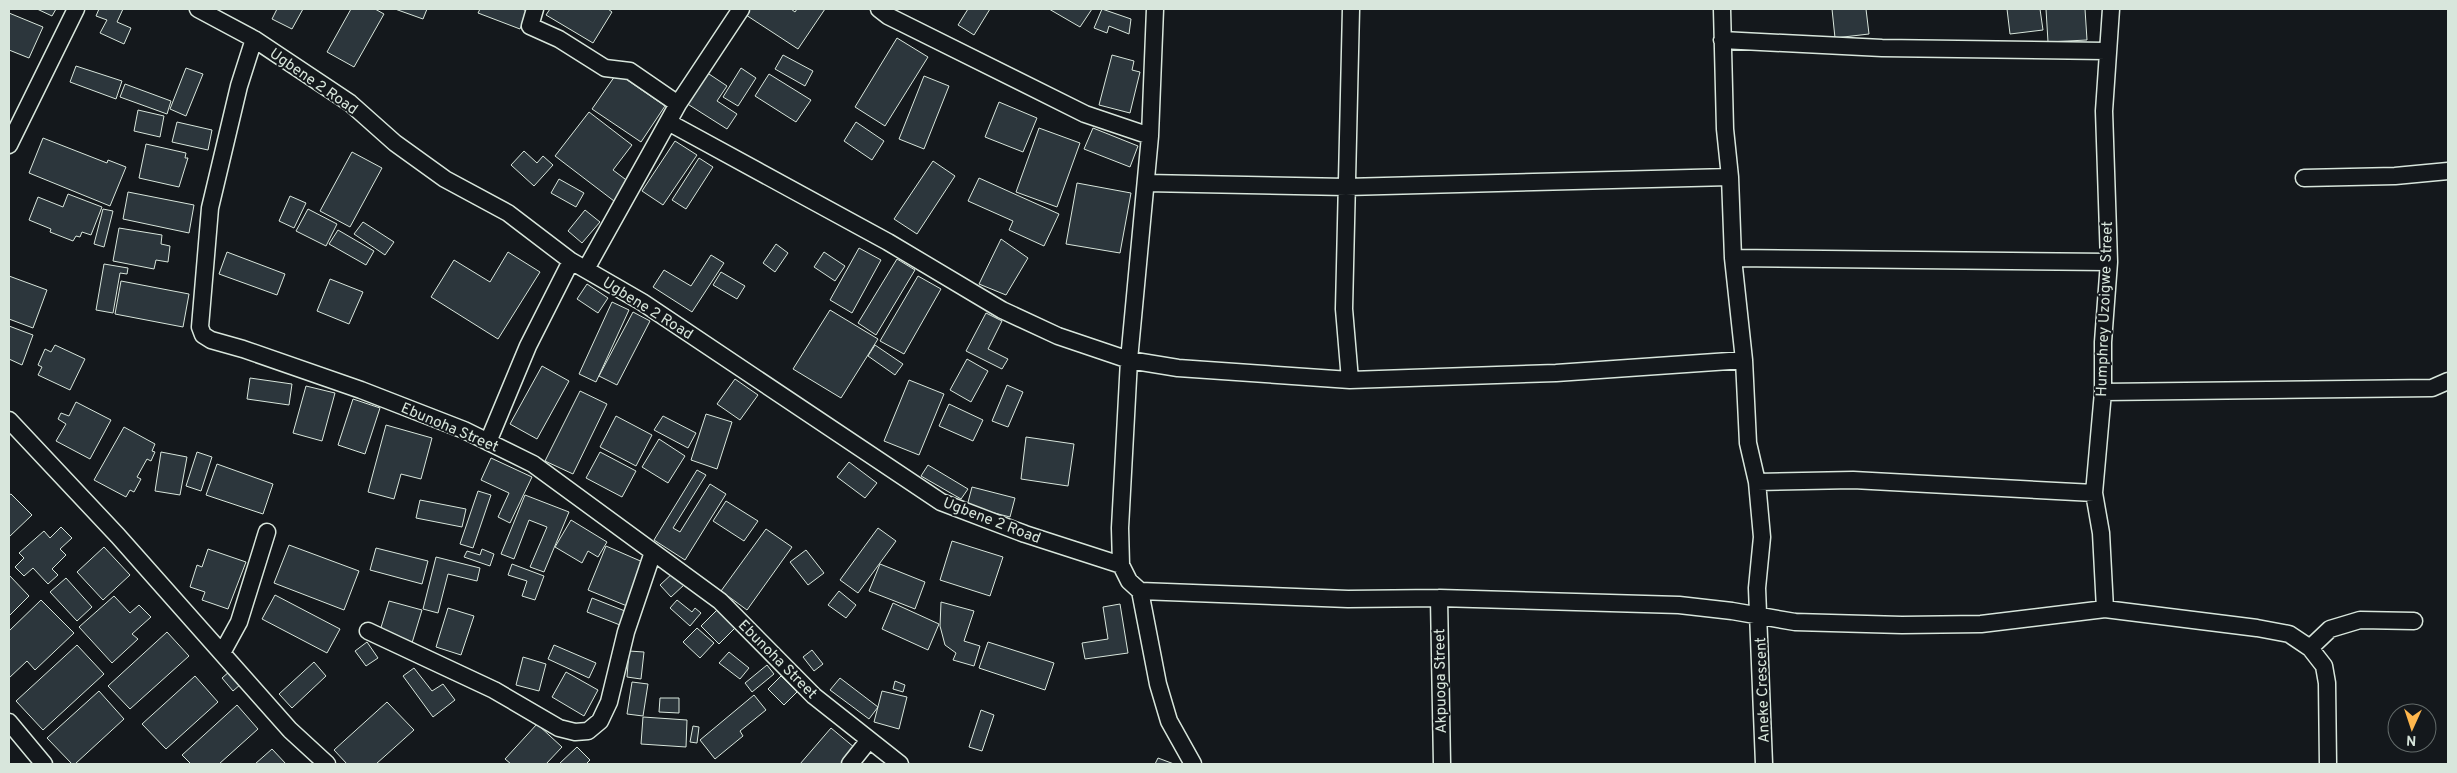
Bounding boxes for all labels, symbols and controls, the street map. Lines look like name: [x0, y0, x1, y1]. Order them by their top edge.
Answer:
street label: Ugbene 2 Road: [265, 45, 361, 120]
street label: Humphrey Uzoigwe Street: [2093, 221, 2118, 397]
street label: Ugbene 2 Road: [598, 274, 696, 345]
street label: Ebunoha Street: [398, 399, 501, 457]
street label: Ugbene 2 Road: [940, 494, 1043, 549]
street label: Ebunoha Street: [733, 616, 821, 704]
street label: Akpuoga Street: [1431, 628, 1452, 734]
street label: Aneke Crescent: [1752, 637, 1775, 743]
north arrow: [2387, 703, 2437, 753]
text: N: [2406, 731, 2417, 748]

